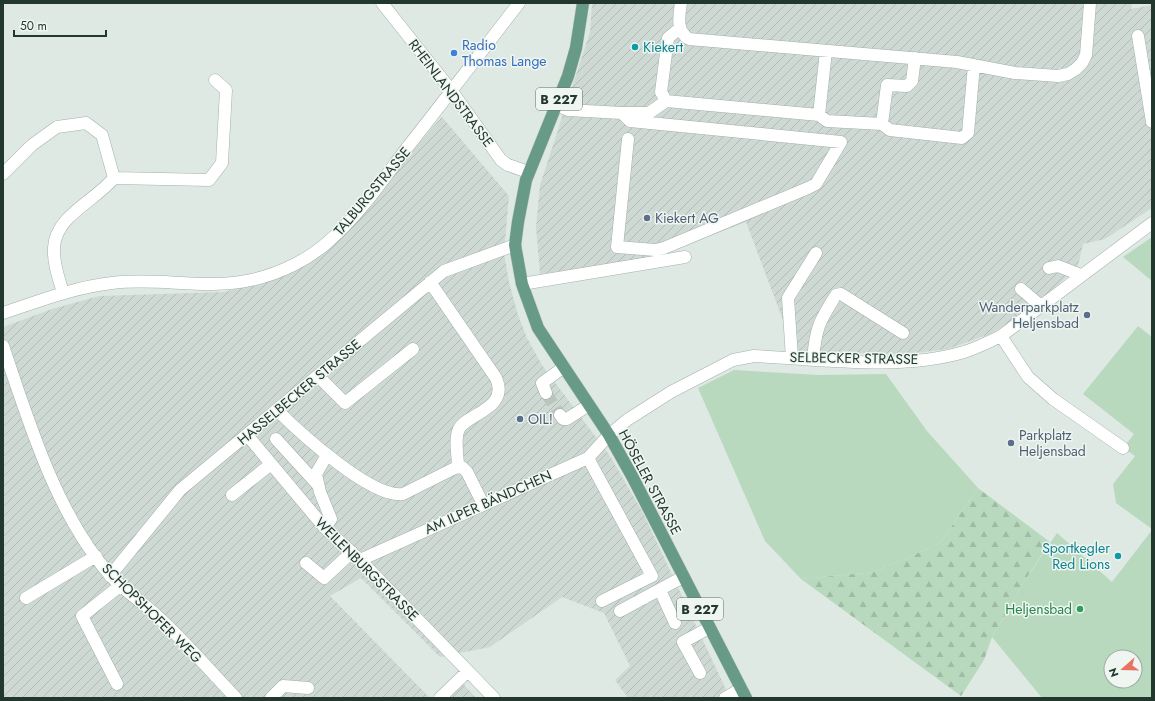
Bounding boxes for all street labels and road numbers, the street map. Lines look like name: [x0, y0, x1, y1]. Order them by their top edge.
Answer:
street label: RHEINLANDSTRASSE: [404, 35, 498, 151]
road number: B 227: [536, 88, 582, 110]
street label: TALBURGSTRASSE: [329, 142, 415, 240]
street label: HASSELBECKER STRASSE: [233, 334, 365, 450]
street label: SELBECKER STRASSE: [789, 347, 919, 369]
street label: HÖSELER STRASSE: [614, 426, 686, 538]
street label: AM ILPER BÄNDCHEN: [421, 465, 555, 539]
street label: WEILENBURGSTRASSE: [311, 513, 423, 625]
street label: SCHOPSHOFER WEG: [98, 559, 207, 668]
road number: B 227: [677, 598, 723, 620]

